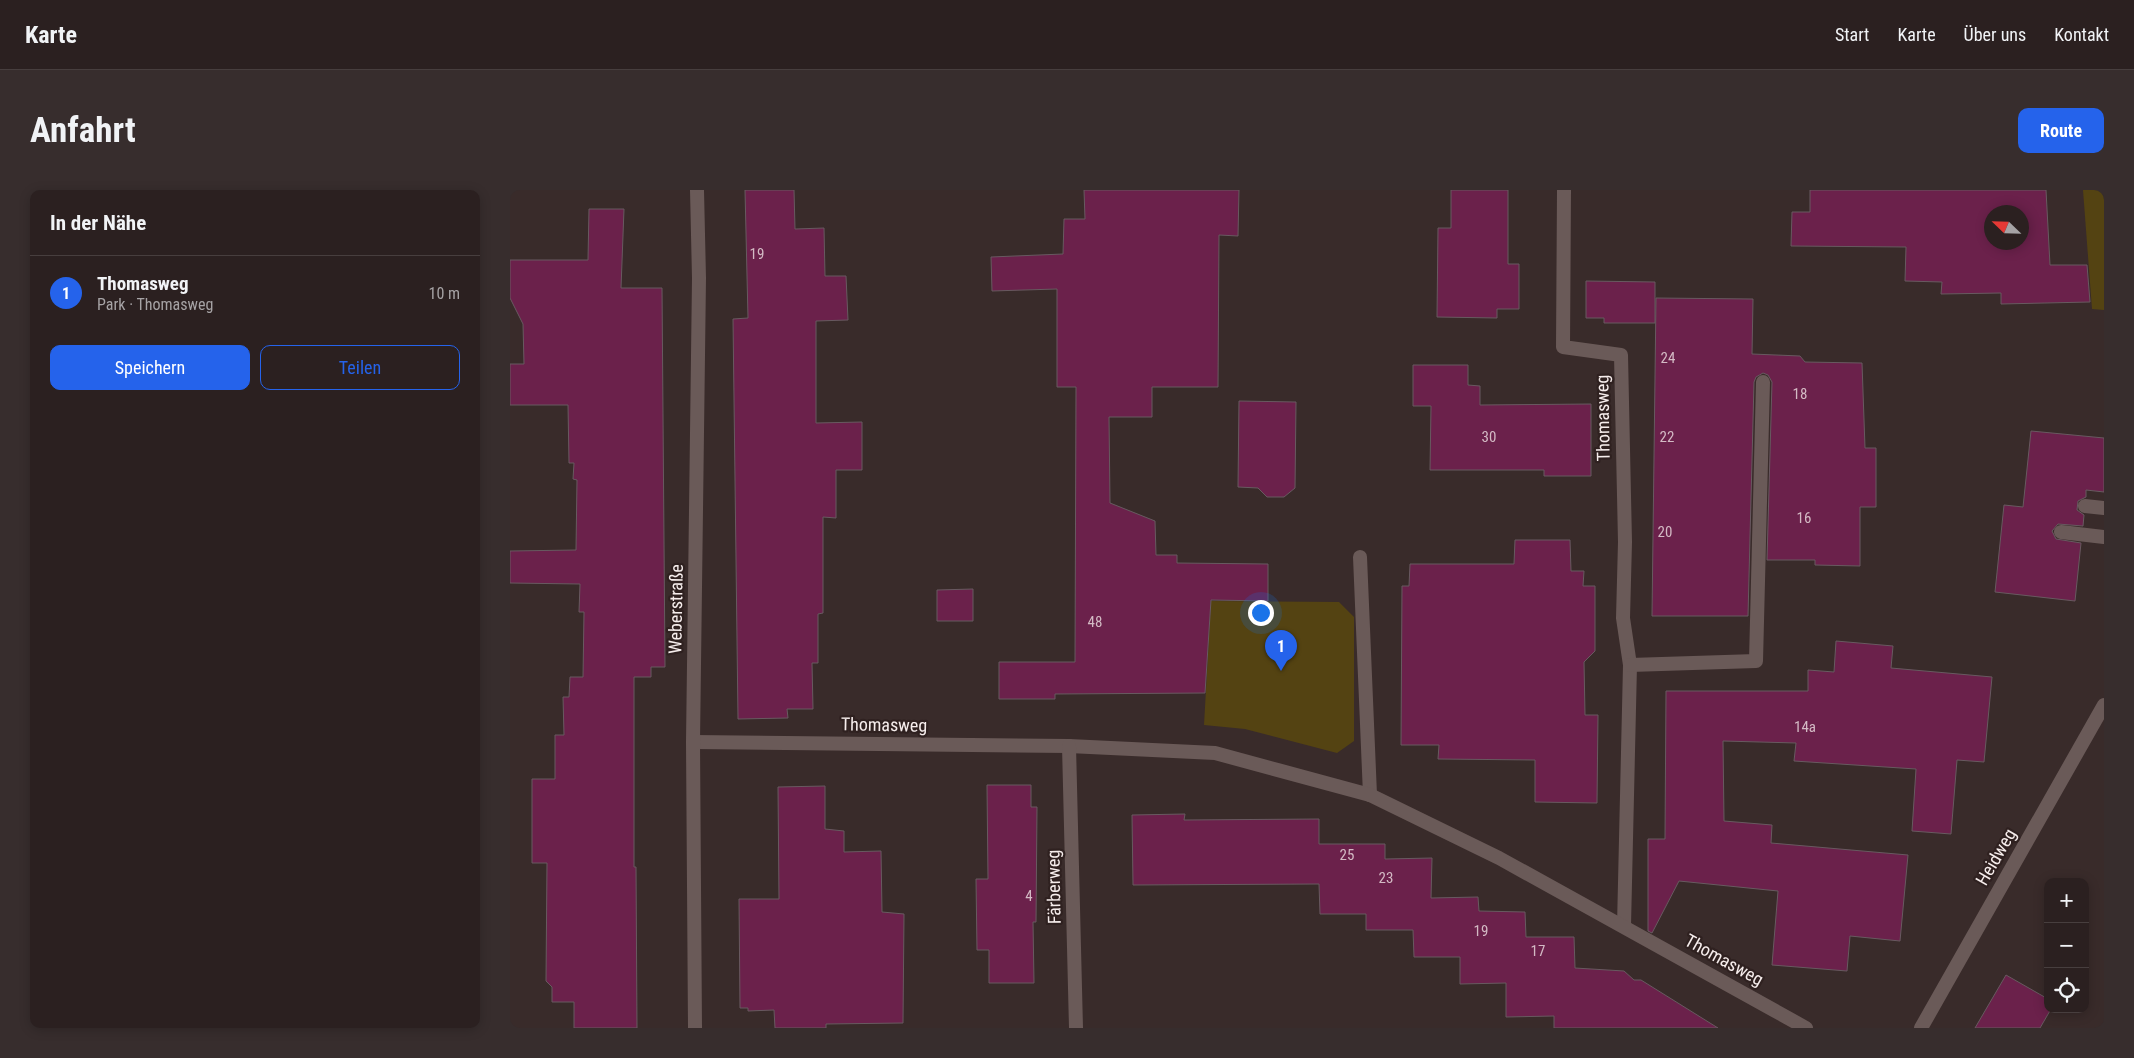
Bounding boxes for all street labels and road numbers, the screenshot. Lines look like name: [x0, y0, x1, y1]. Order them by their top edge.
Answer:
street label: Thomasweg: [1591, 375, 1614, 461]
street label: Weberstraße: [664, 564, 687, 654]
street label: Thomasweg: [841, 713, 927, 736]
street label: Heidweg: [1971, 825, 2020, 889]
street label: Färberweg: [1042, 850, 1065, 924]
street label: Thomasweg: [1681, 929, 1767, 990]

